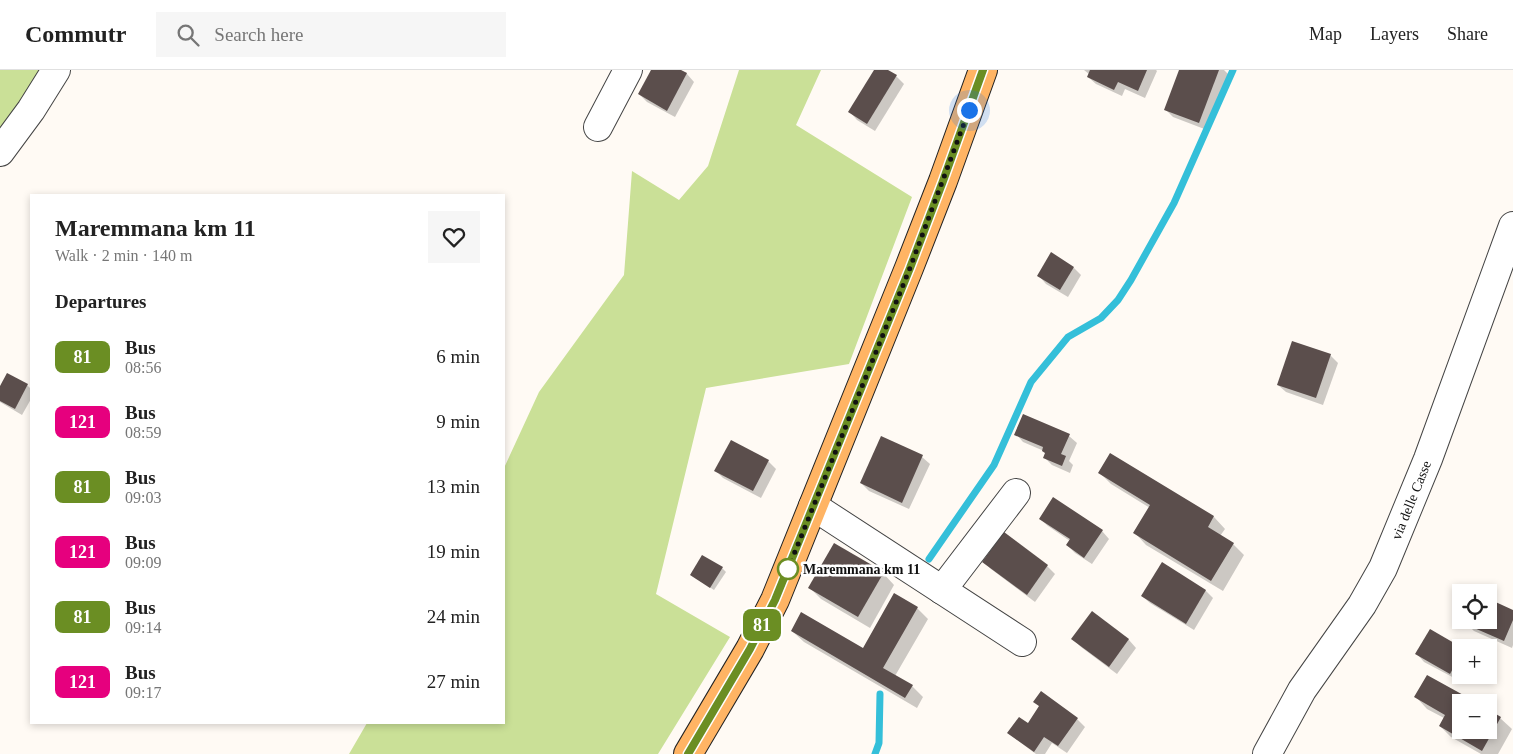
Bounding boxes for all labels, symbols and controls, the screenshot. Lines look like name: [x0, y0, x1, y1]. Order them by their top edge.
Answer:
search box: [156, 12, 506, 57]
text: Commutr: [25, 21, 126, 47]
icon: search: [174, 21, 202, 49]
text: Search here: [214, 24, 303, 45]
text: Map: [1309, 24, 1342, 44]
text: Layers: [1370, 24, 1419, 44]
text: Share: [1447, 24, 1488, 44]
your location: [957, 98, 982, 123]
button: heart: [428, 211, 480, 263]
text: Maremmana km 11: [55, 215, 256, 241]
text: Walk · 2 min · 140 m: [55, 247, 192, 264]
text: Departures: [55, 291, 146, 312]
text: Bus: [125, 337, 156, 358]
text: 6 min: [436, 346, 480, 367]
text: 81: [74, 347, 92, 367]
text: 08:56: [125, 359, 161, 376]
text: Bus: [125, 402, 156, 423]
text: 9 min: [436, 411, 480, 432]
text: 121: [69, 412, 96, 432]
text: 08:59: [125, 424, 161, 441]
street label: via delle Casse: [1389, 458, 1434, 542]
text: Bus: [125, 467, 156, 488]
text: 13 min: [427, 476, 480, 497]
text: 81: [74, 477, 92, 497]
text: 09:03: [125, 489, 161, 506]
text: Bus: [125, 532, 156, 553]
text: 19 min: [427, 541, 480, 562]
text: 121: [69, 542, 96, 562]
text: 09:09: [125, 554, 161, 571]
marker: Maremmana km 11: [777, 558, 799, 580]
place label: Maremmana km 11: [803, 562, 920, 577]
map controls: [1452, 584, 1497, 739]
button: locate: [1452, 584, 1497, 629]
text: Bus: [125, 597, 156, 618]
text: 24 min: [427, 606, 480, 627]
text: 81: [74, 607, 92, 627]
line badge: 81: [740, 609, 784, 641]
text: 81: [753, 615, 771, 635]
text: 09:14: [125, 619, 161, 636]
button: +: [1452, 639, 1497, 684]
text: Bus: [125, 662, 156, 683]
text: 27 min: [427, 671, 480, 692]
text: 121: [69, 672, 96, 692]
text: 09:17: [125, 684, 161, 701]
button: −: [1452, 694, 1497, 739]

